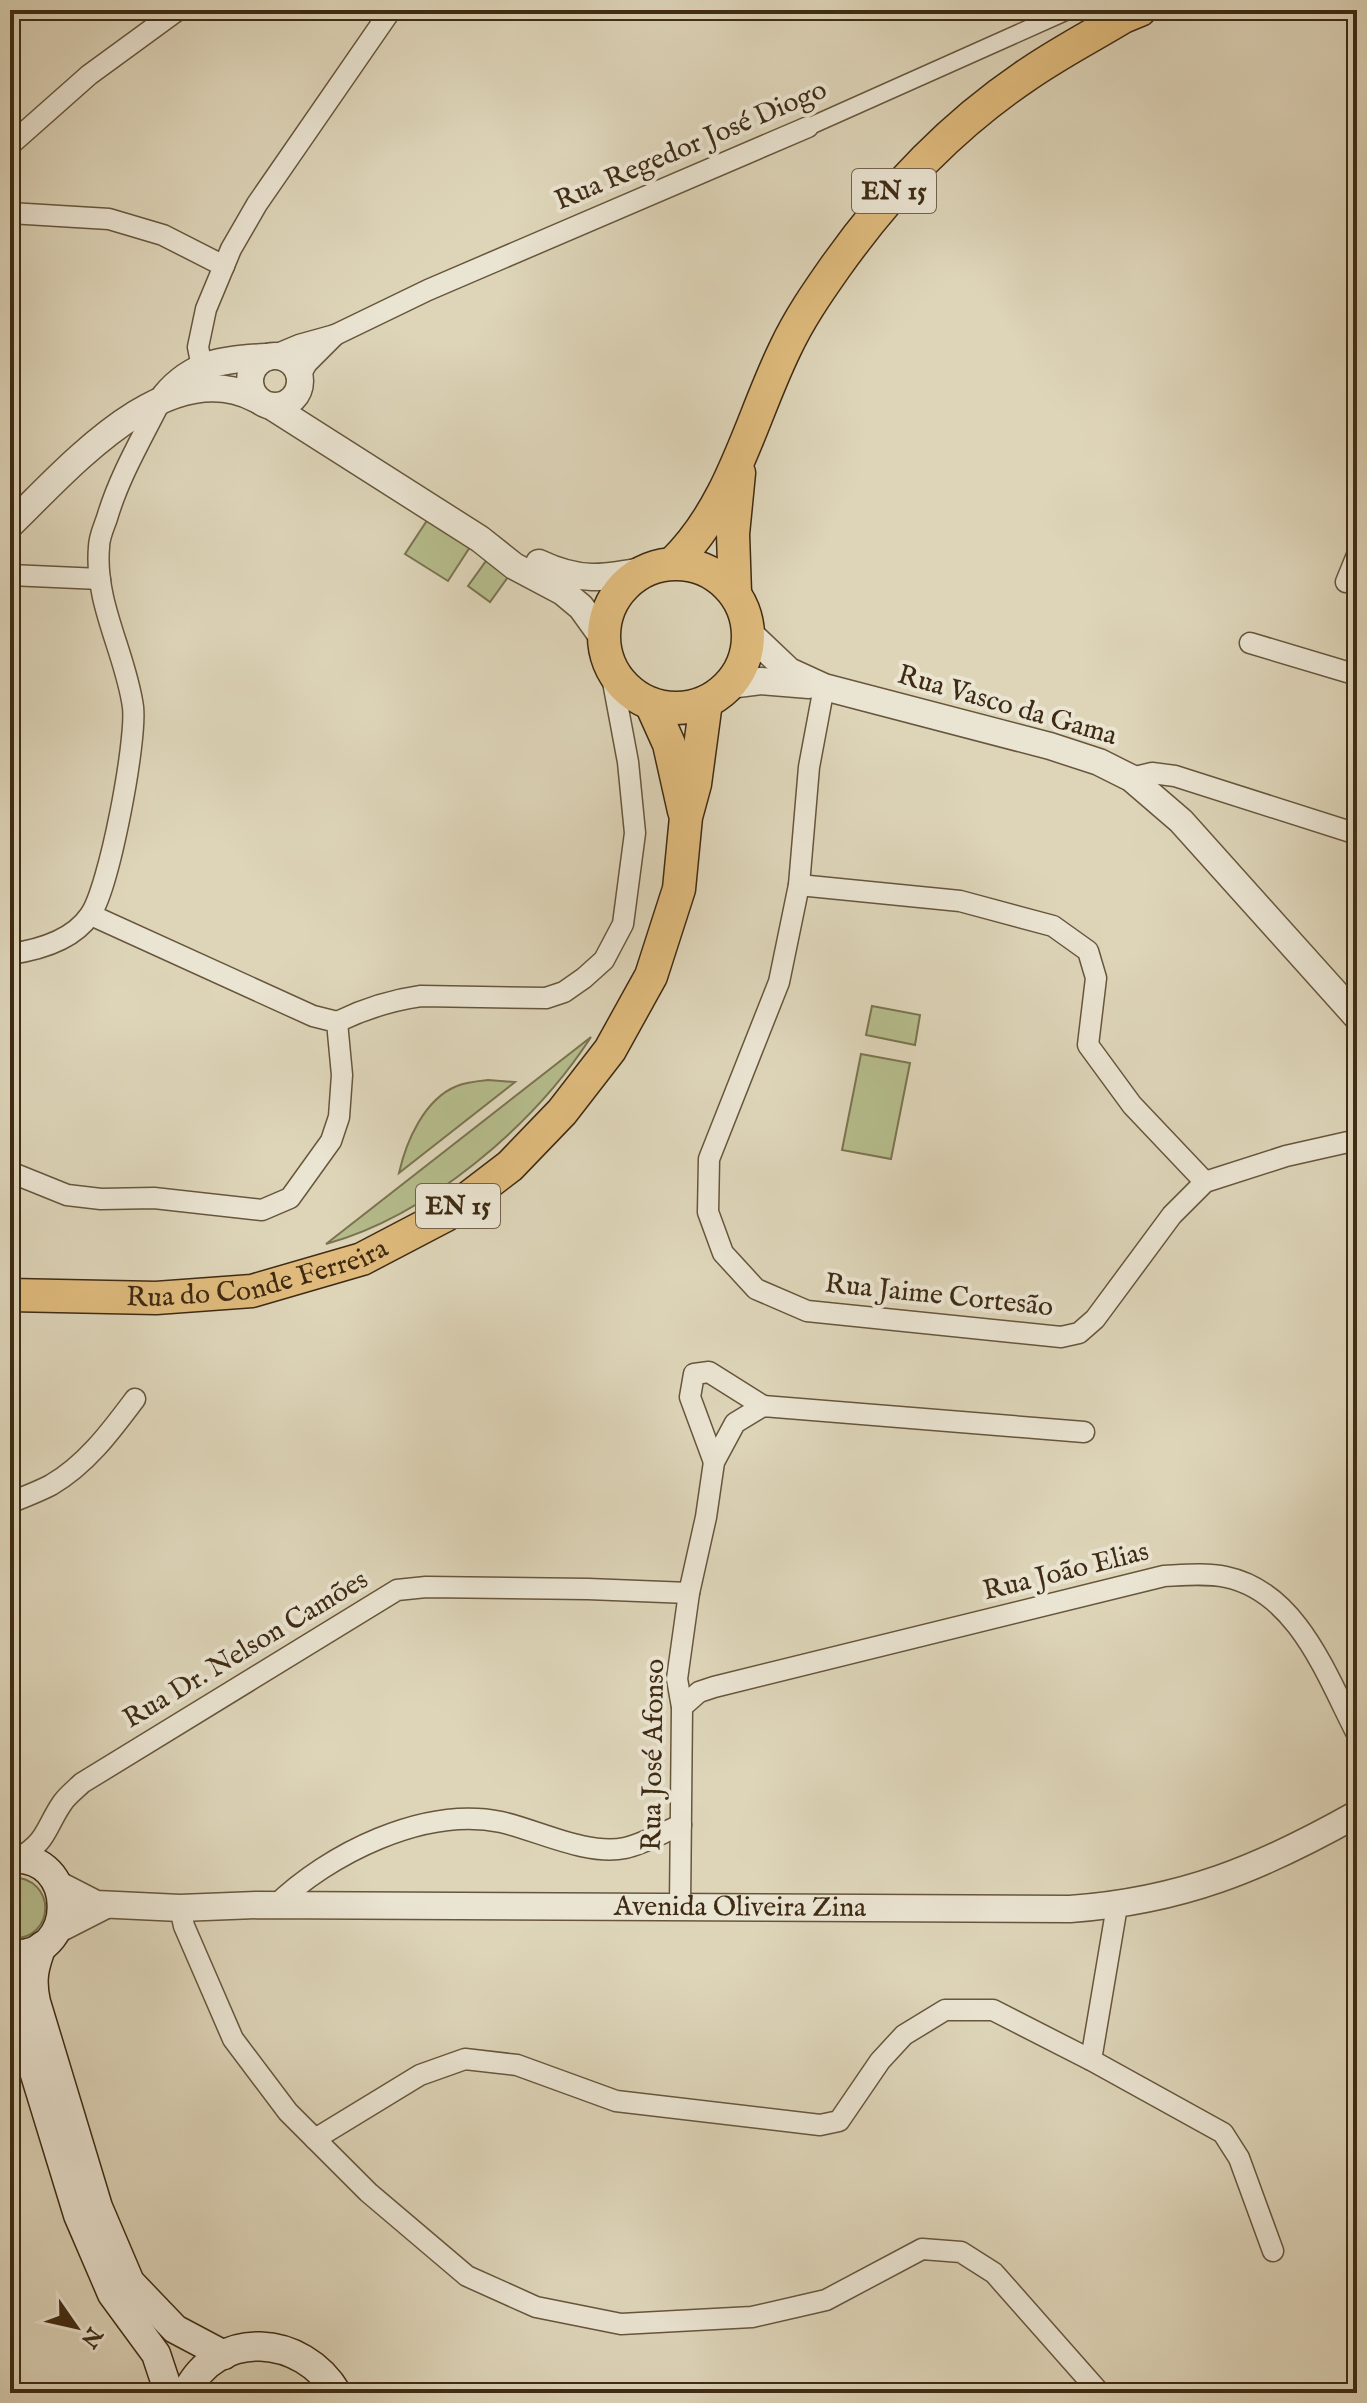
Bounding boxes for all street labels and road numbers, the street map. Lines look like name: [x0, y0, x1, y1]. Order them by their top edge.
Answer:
street label: Rua Regedor José Diogo: [550, 73, 832, 219]
road number: EN 15: [852, 169, 936, 213]
street label: Rua Vasco da Gama: [893, 658, 1122, 754]
road number: EN 15: [416, 1184, 500, 1228]
street label: Rua do Conde Ferreira: [126, 1231, 395, 1316]
street label: Rua Jaime Cortesão: [823, 1267, 1055, 1325]
street label: Rua João Elias: [980, 1535, 1152, 1609]
street label: Rua Dr. Nelson Camões: [117, 1563, 375, 1737]
street label: Rua José Afonso: [635, 1659, 673, 1851]
street label: Avenida Oliveira Zina: [613, 1889, 867, 1926]

